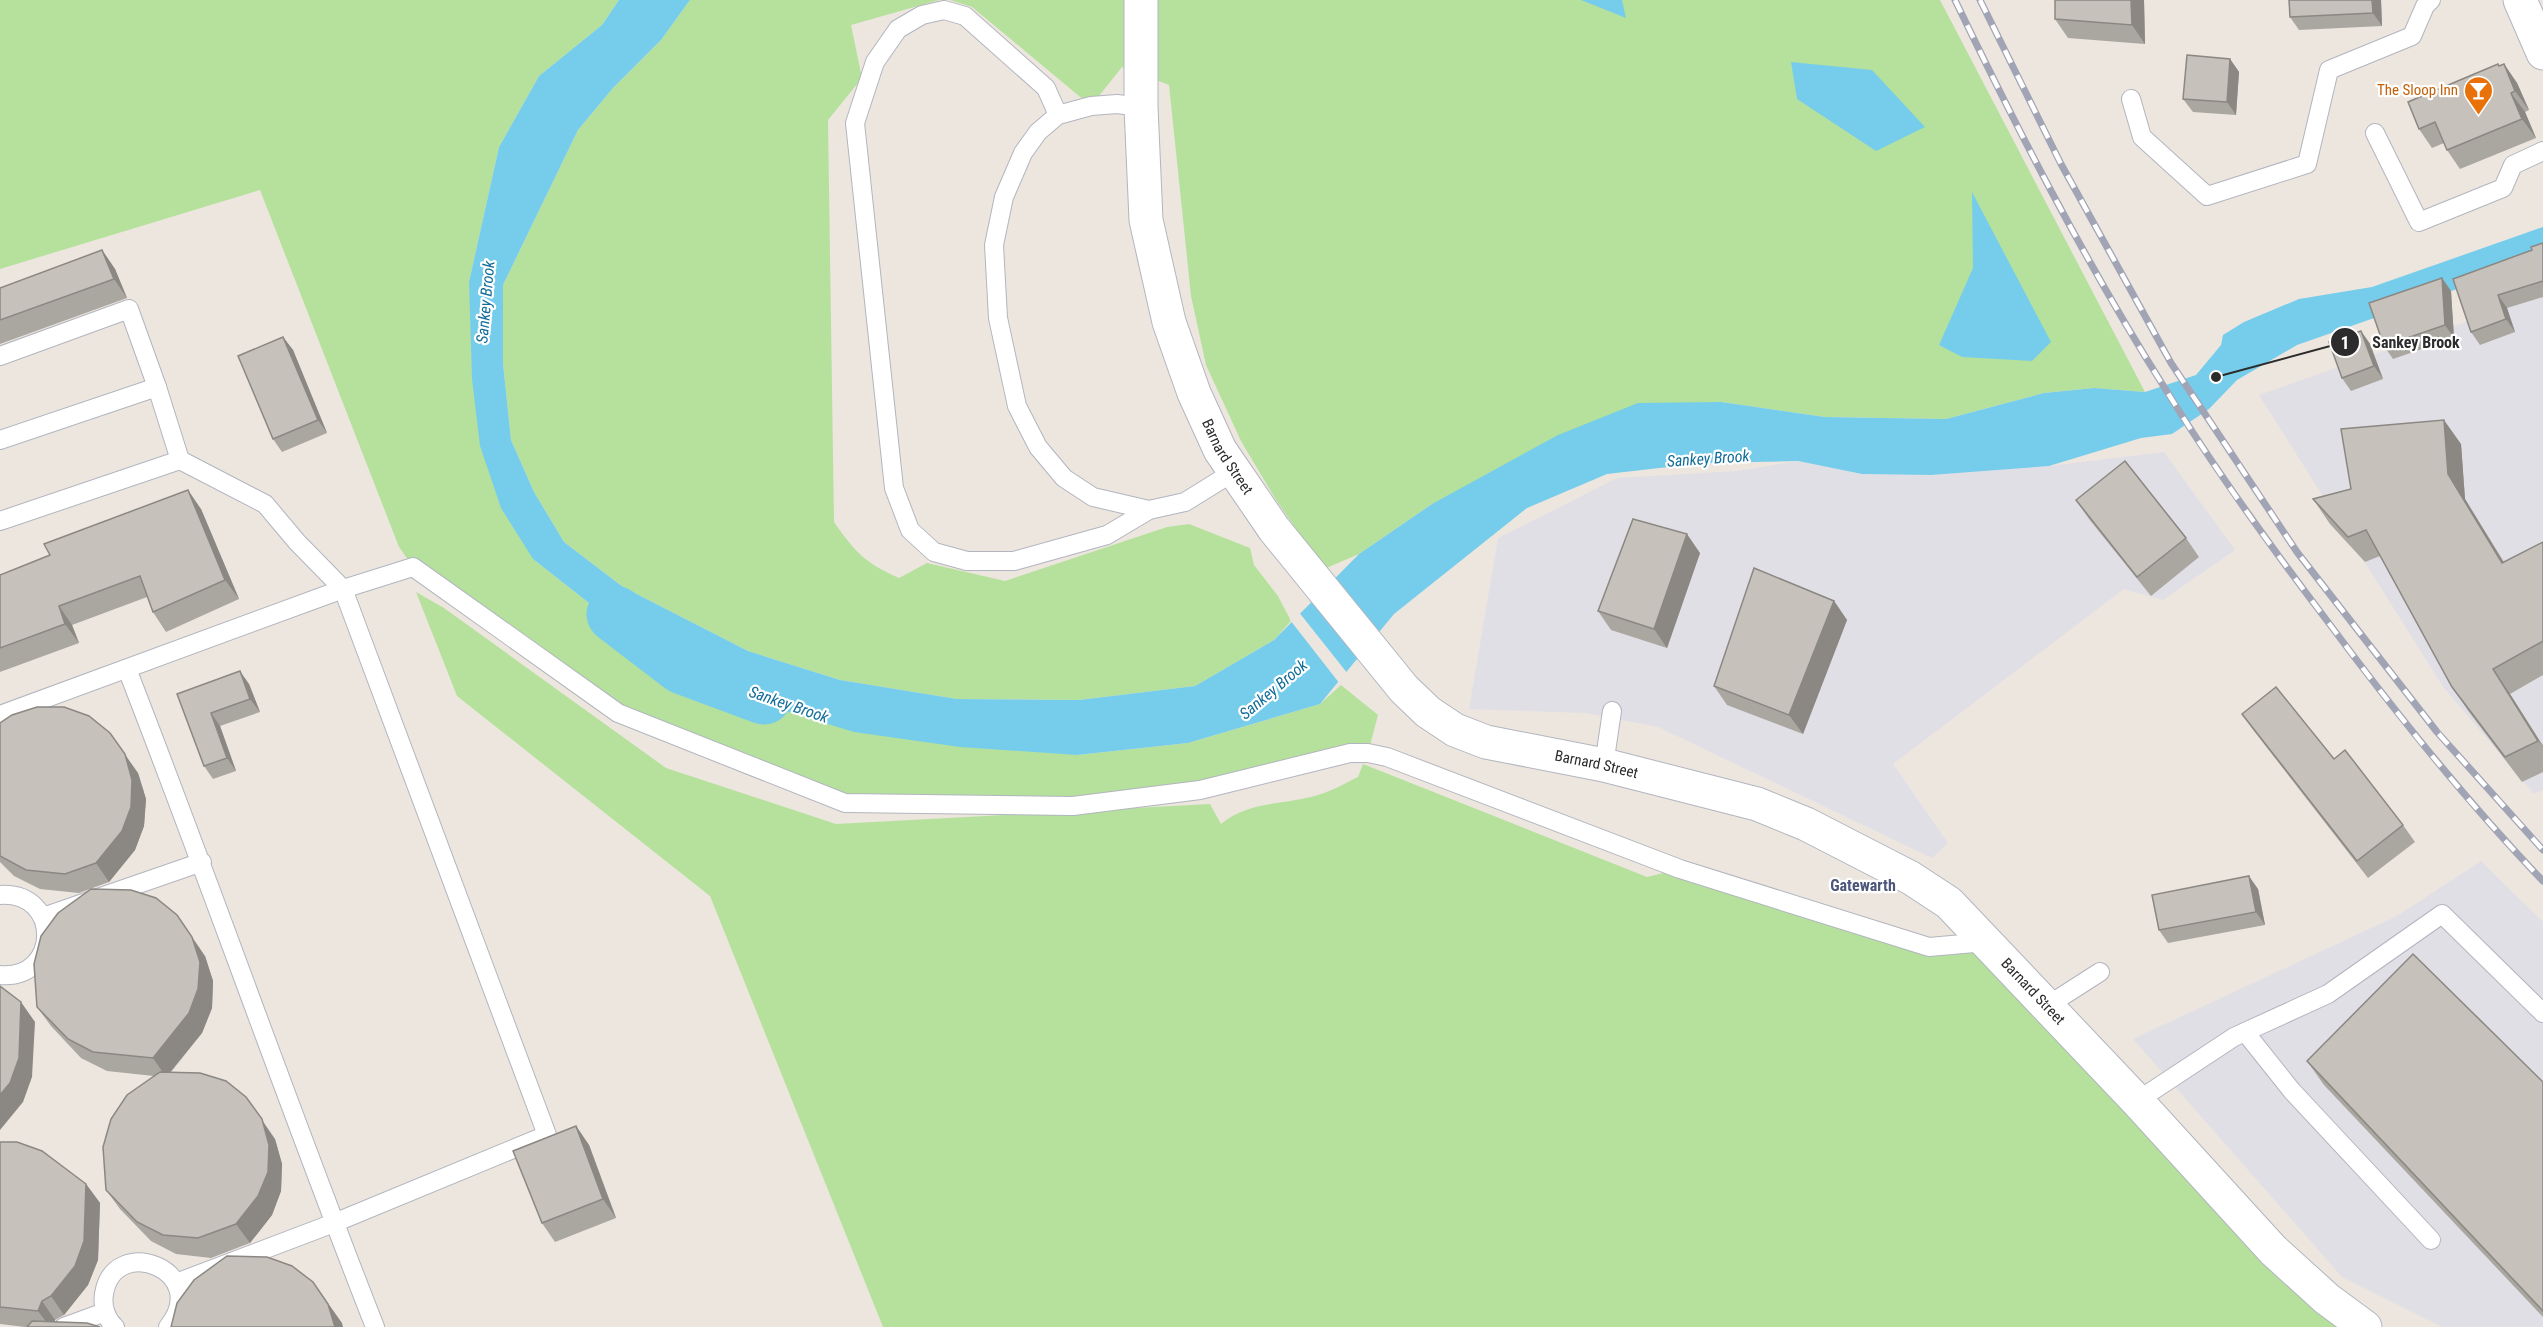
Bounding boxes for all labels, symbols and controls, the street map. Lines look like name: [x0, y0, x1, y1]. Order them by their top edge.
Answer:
bar icon: The Sloop Inn: [2463, 74, 2495, 116]
place label: The Sloop Inn: [2377, 81, 2458, 99]
water label: Sankey Brook: [472, 259, 499, 344]
callout: Sankey Brook: [2330, 325, 2471, 359]
text: 1: [2340, 332, 2350, 353]
text: Sankey Brook: [2372, 333, 2460, 352]
street label: Barnard Street: [1198, 416, 1257, 498]
water label: Sankey Brook: [1666, 446, 1751, 471]
water label: Sankey Brook: [1236, 655, 1312, 723]
water label: Sankey Brook: [747, 682, 832, 727]
street label: Barnard Street: [1553, 747, 1640, 782]
district label: Gatewarth: [1830, 876, 1896, 895]
street label: Barnard Street: [1997, 954, 2069, 1028]

